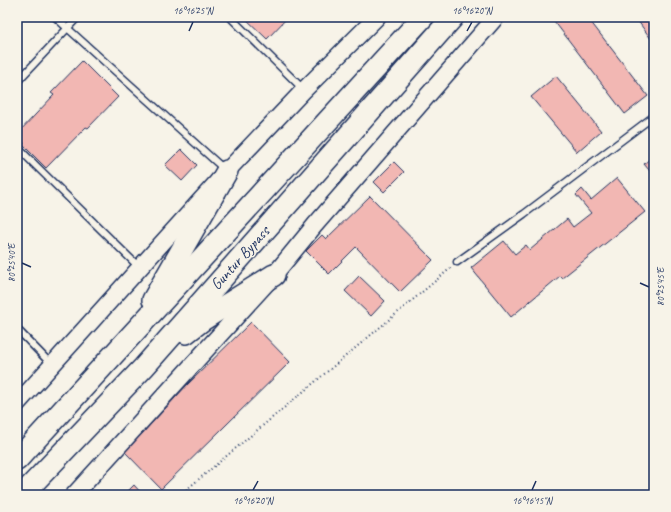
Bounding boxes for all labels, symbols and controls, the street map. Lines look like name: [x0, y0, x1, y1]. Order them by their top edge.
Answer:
text: 16°16'25"N: [173, 4, 215, 17]
text: 16°16'20"N: [452, 4, 494, 17]
street label: Guntur Bypass: [206, 221, 275, 294]
text: 80°25'40"E: [5, 242, 18, 282]
text: 80°25'45"E: [654, 266, 667, 306]
text: 16°16'20"N: [233, 494, 275, 507]
text: 16°16'15"N: [512, 494, 554, 507]

